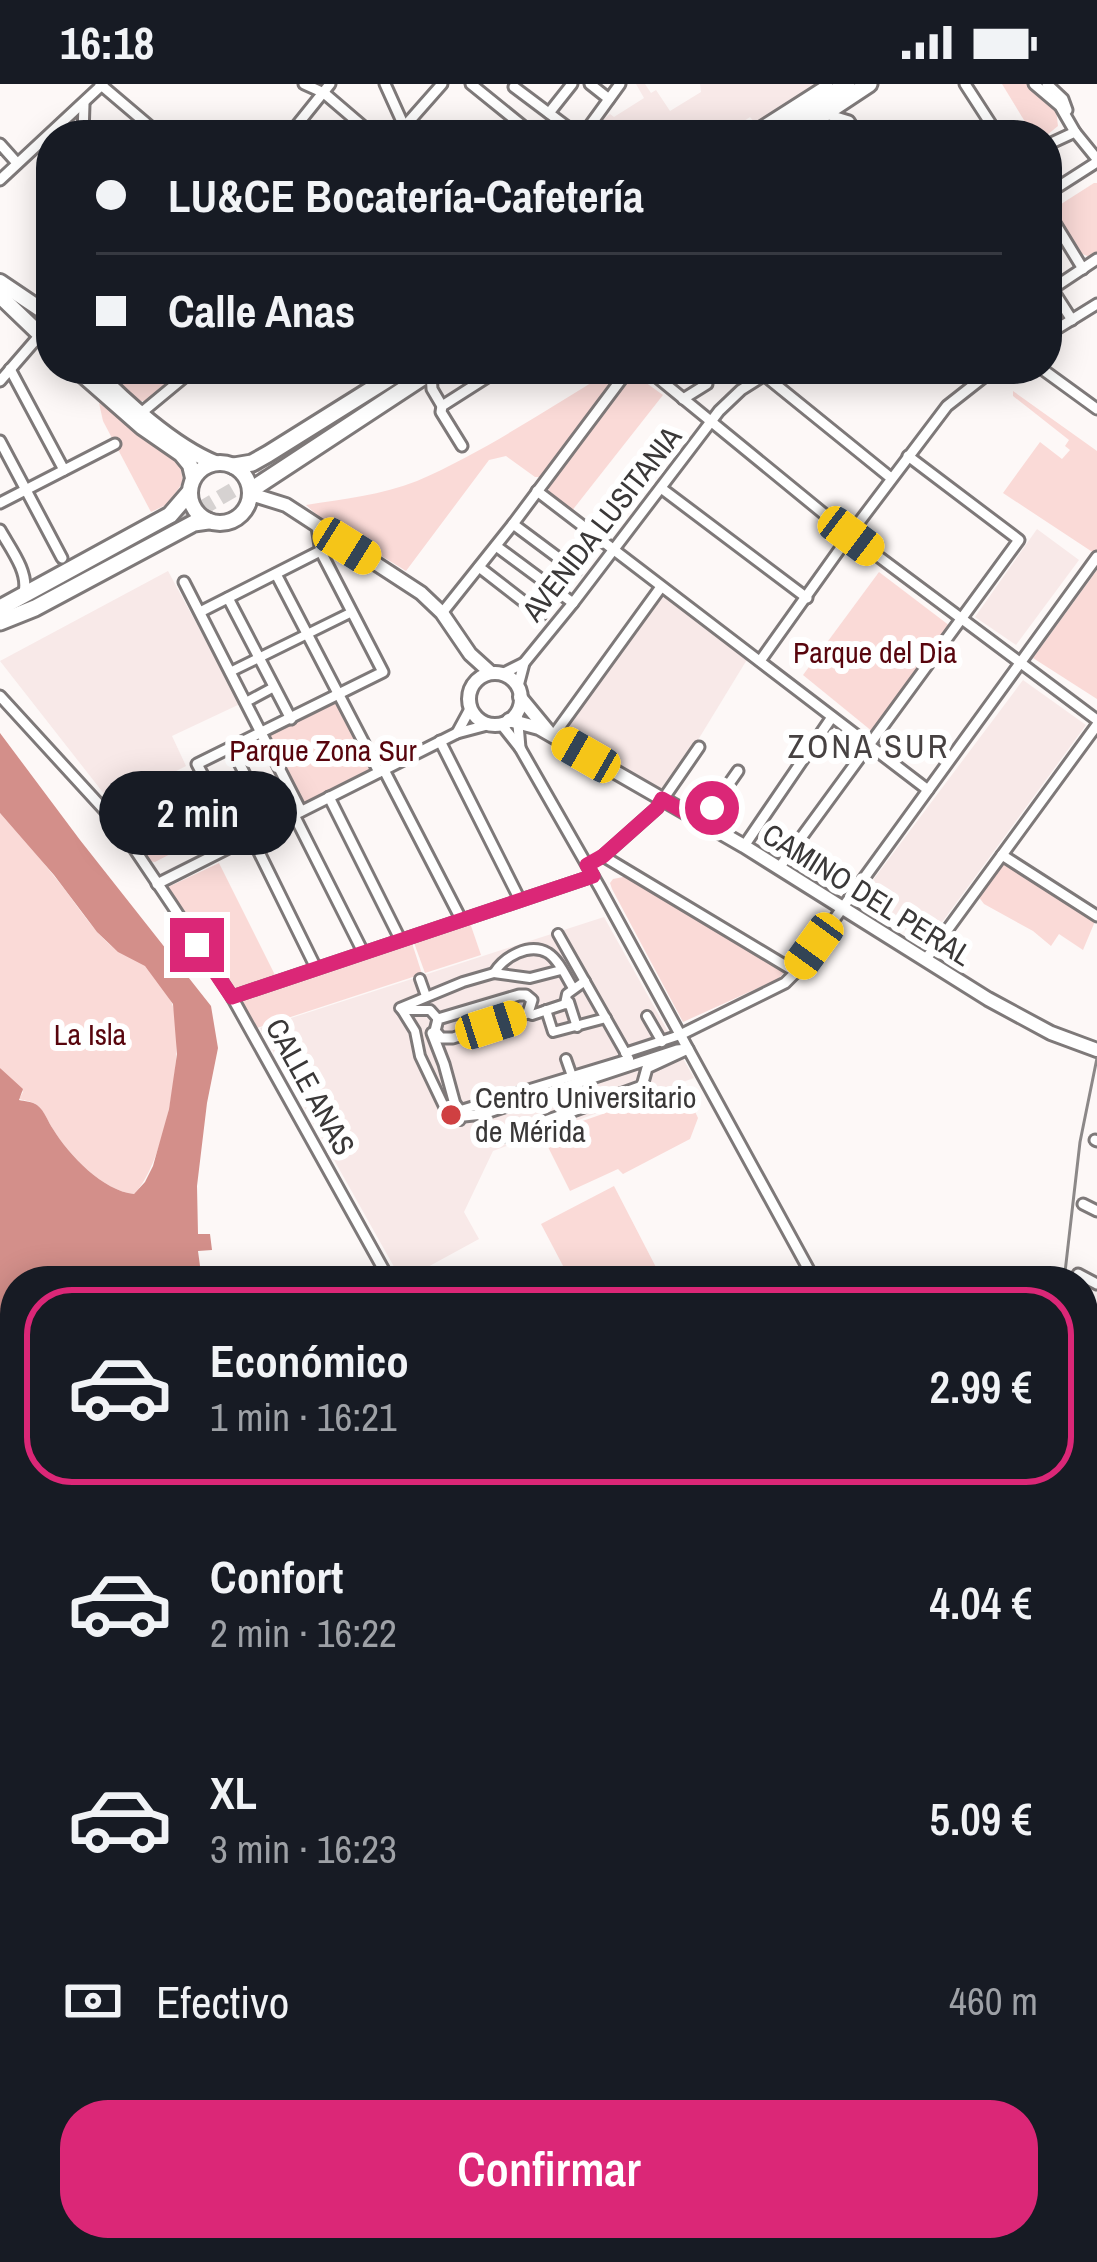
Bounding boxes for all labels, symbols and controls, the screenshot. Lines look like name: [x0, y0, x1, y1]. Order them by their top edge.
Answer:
text: 16:18: [60, 12, 154, 73]
text: LU&CE Bocatería-Cafetería: [168, 165, 644, 226]
text: Calle Anas: [168, 280, 355, 341]
street label: AVENIDA LUSITANIA: [512, 417, 690, 630]
car: [811, 500, 891, 572]
car: [307, 512, 387, 580]
park label: Parque del Dia: [793, 632, 957, 672]
car: [546, 721, 626, 789]
district label: ZONA SUR: [788, 724, 950, 768]
park label: Parque Zona Sur: [229, 730, 417, 770]
callout: 2 min: [98, 771, 296, 855]
route start: [685, 781, 739, 835]
text: 2 min: [157, 787, 239, 839]
street label: CAMINO DEL PERAL: [755, 814, 980, 975]
car: [778, 906, 850, 986]
route end: [170, 918, 224, 972]
car: [451, 997, 531, 1053]
street label: CALLE ANAS: [257, 1011, 365, 1162]
park label: La Isla: [54, 1014, 127, 1054]
place label: Centro Universitario de Mérida: [475, 1077, 697, 1151]
marker: Centro Universitario de Mérida: [438, 1102, 464, 1128]
text: Económico: [210, 1330, 409, 1391]
icon: car: [66, 1332, 174, 1440]
text: 2.99 €: [929, 1356, 1032, 1417]
text: 1 min · 16:21: [210, 1391, 397, 1443]
text: Confort: [210, 1546, 343, 1607]
icon: car: [66, 1548, 174, 1656]
text: 4.04 €: [929, 1572, 1032, 1633]
text: 2 min · 16:22: [210, 1607, 397, 1659]
text: XL: [210, 1762, 257, 1823]
icon: car: [66, 1764, 174, 1872]
text: 5.09 €: [929, 1788, 1032, 1849]
text: 3 min · 16:23: [210, 1823, 397, 1875]
icon: cash: [60, 1968, 126, 2034]
text: Efectivo: [156, 1971, 289, 2032]
text: 460 m: [949, 1975, 1038, 2027]
button: Confirmar: [60, 2100, 1038, 2238]

